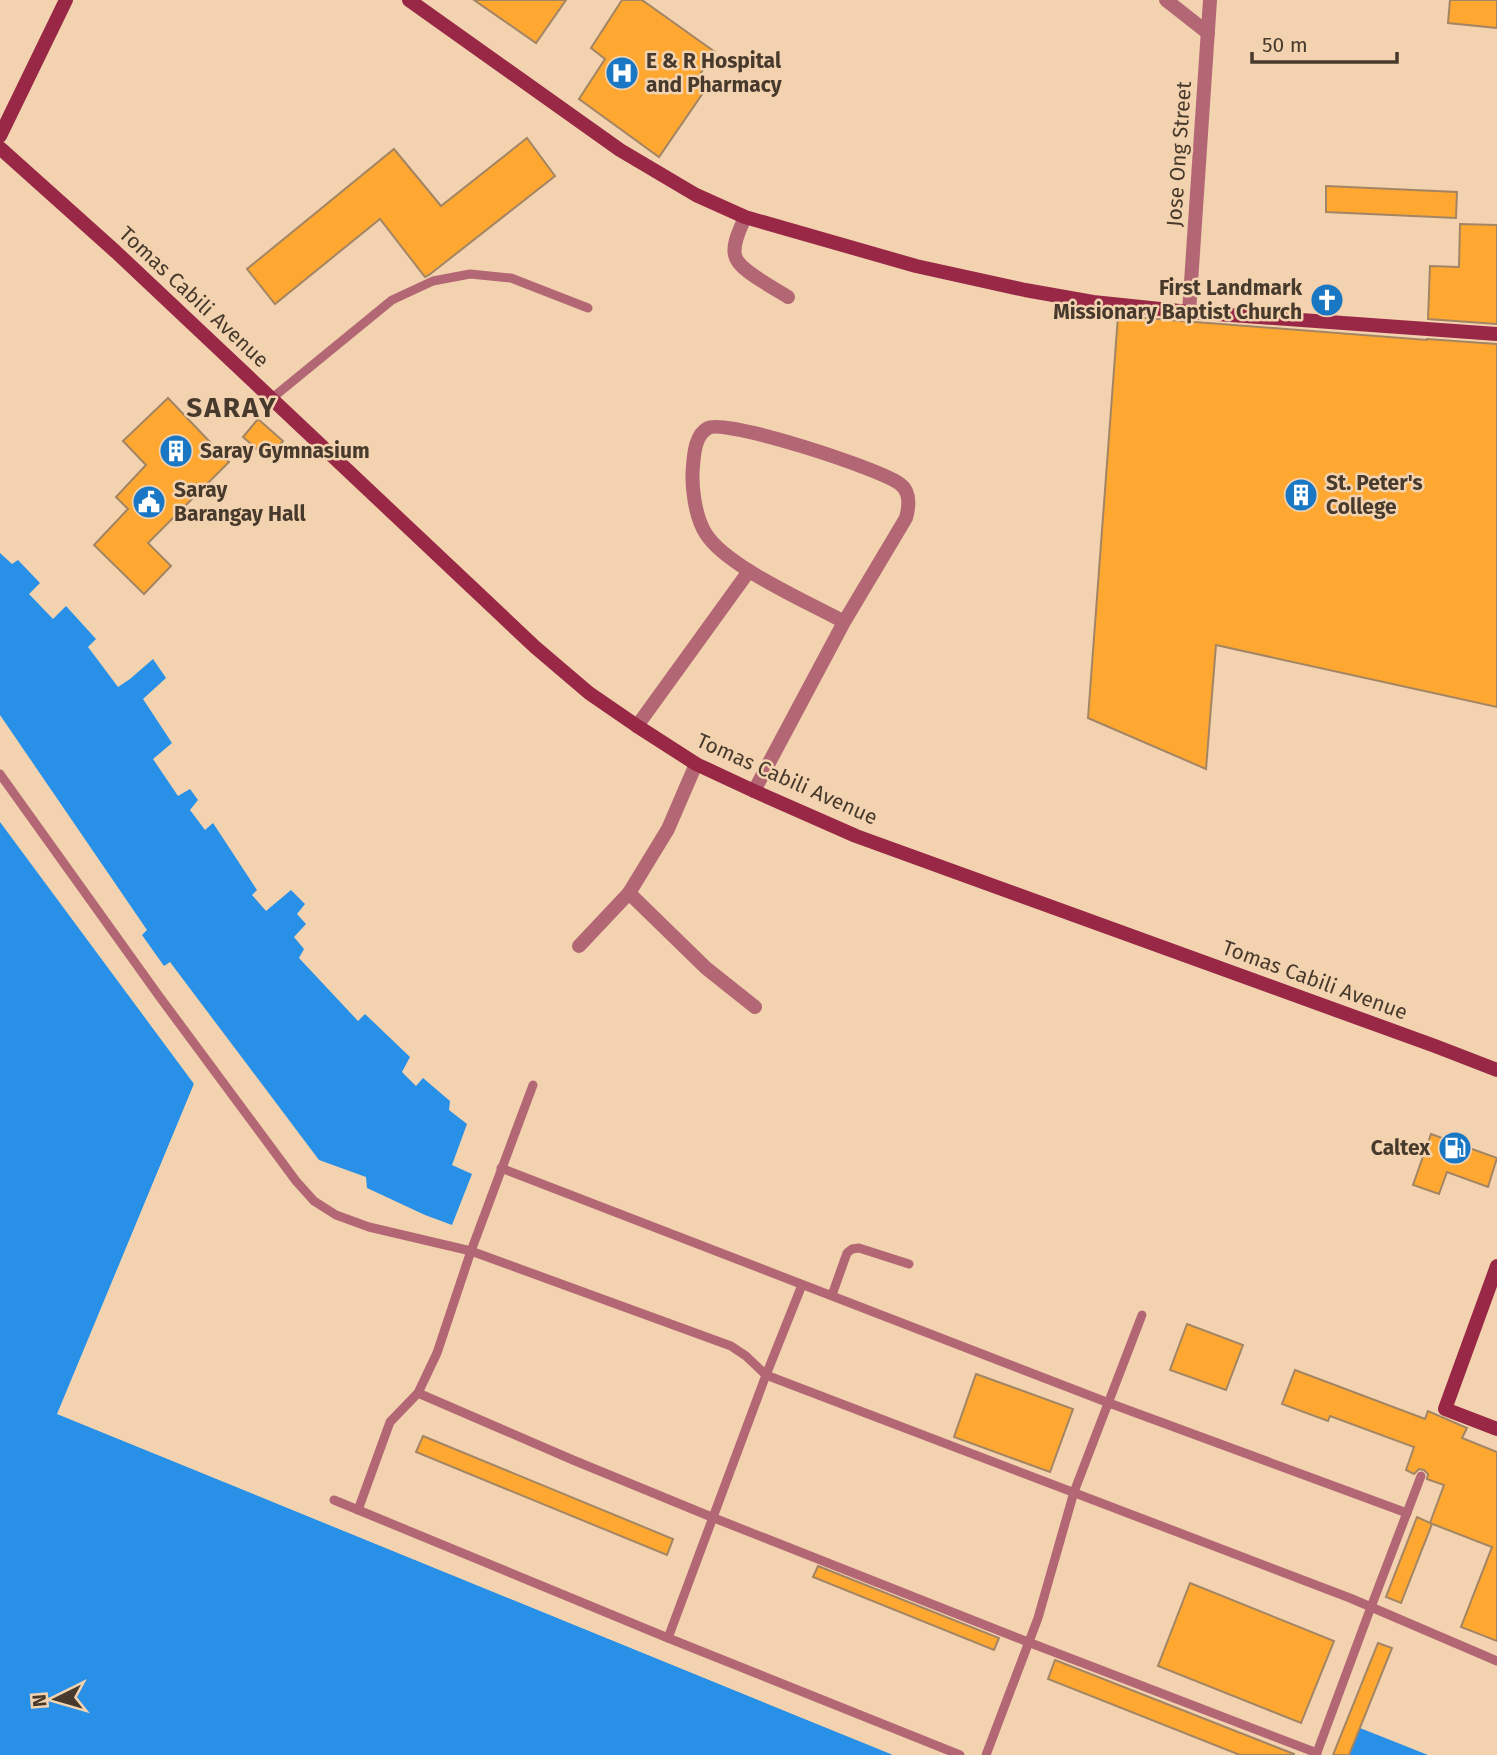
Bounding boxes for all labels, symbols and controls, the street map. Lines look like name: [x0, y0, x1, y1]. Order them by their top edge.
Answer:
scale bar: [1252, 21, 1397, 65]
text: 50 m: [1262, 32, 1308, 58]
place label: E & R Hospital and Pharmacy: [646, 48, 782, 98]
hospital icon: E & R Hospital and Pharmacy: [603, 54, 641, 92]
street label: Jose Ong Street: [1161, 80, 1197, 228]
street label: Tomas Cabili Avenue: [114, 221, 274, 373]
place label: First Landmark Missionary Baptist Church: [1053, 275, 1302, 325]
church icon: First Landmark Missionary Baptist Church: [1308, 281, 1346, 319]
district label: SARAY: [186, 391, 278, 424]
building icon: Saray Gymnasium: [157, 432, 195, 470]
place label: Saray Gymnasium: [200, 438, 370, 464]
place label: St. Peter's College: [1326, 470, 1423, 520]
building icon: St. Peter's College: [1282, 476, 1320, 514]
place label: Saray Barangay Hall: [174, 477, 306, 527]
public building icon: Saray Barangay Hall: [130, 483, 168, 521]
street label: Tomas Cabili Avenue: [693, 727, 881, 831]
street label: Tomas Cabili Avenue: [1219, 934, 1411, 1026]
fuel station icon: Caltex: [1436, 1129, 1474, 1167]
place label: Caltex: [1371, 1135, 1430, 1161]
north arrow: [21, 1664, 91, 1734]
text: N: [28, 1693, 52, 1708]

